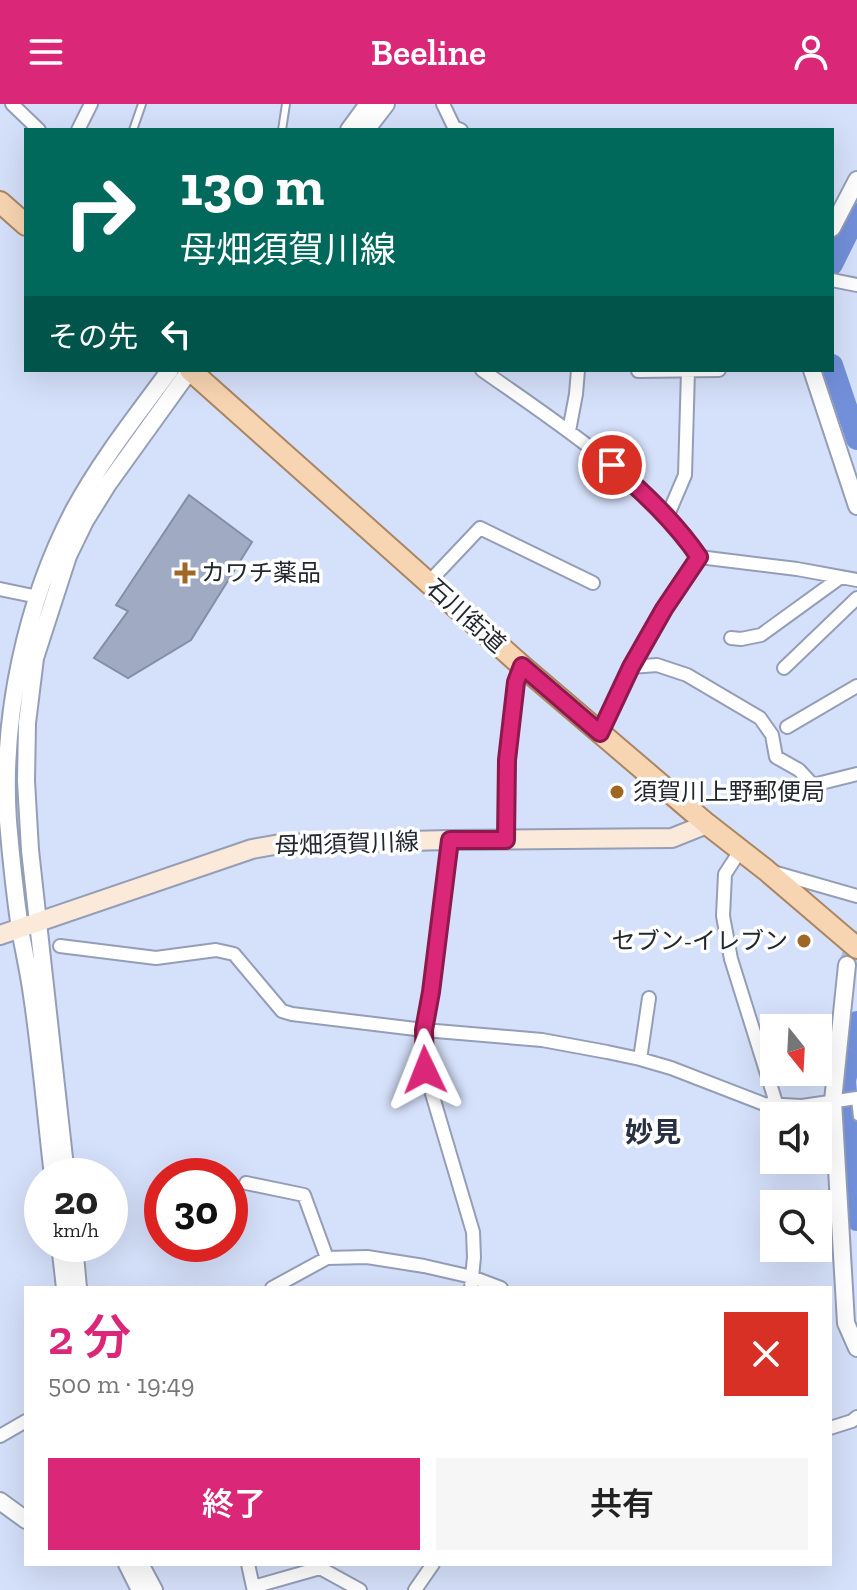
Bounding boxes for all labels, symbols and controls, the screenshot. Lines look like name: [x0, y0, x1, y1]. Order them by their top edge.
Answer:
icon: menu: [24, 30, 68, 74]
icon: person: [789, 30, 833, 74]
text: Beeline: [371, 31, 486, 74]
text: 130 m: [180, 152, 324, 219]
icon: right: [48, 160, 152, 264]
text: 母畑須賀川線: [180, 228, 396, 271]
icon: left: [154, 312, 198, 356]
text: その先: [48, 319, 138, 355]
pin: [578, 431, 646, 499]
icon: arrive: [590, 443, 634, 487]
place label: カワチ薬品: [201, 558, 321, 587]
marker: カワチ薬品: [176, 564, 194, 582]
street label: 石川街道: [421, 573, 512, 659]
place label: 須賀川上野郵便局: [633, 777, 825, 806]
marker: 須賀川上野郵便局: [608, 783, 626, 801]
street label: 母畑須賀川線: [275, 826, 419, 861]
place label: セブン-イレブン: [612, 926, 788, 955]
marker: セブン-イレブン: [795, 932, 813, 950]
north arrow: [760, 1014, 832, 1086]
map controls: [760, 1014, 832, 1262]
position arrow: [383, 1028, 467, 1112]
button: sound: [760, 1102, 832, 1174]
district label: 妙見: [625, 1116, 681, 1149]
speed limit sign: 30: [144, 1158, 248, 1262]
text: 20: [54, 1176, 98, 1224]
button: search: [760, 1190, 832, 1262]
text: km/h: [53, 1218, 99, 1242]
text: 2 分: [48, 1309, 131, 1366]
button: close: [724, 1312, 808, 1396]
text: 500 m · 19:49: [48, 1368, 195, 1400]
button: 終了: [48, 1458, 420, 1550]
button: 共有: [436, 1458, 808, 1550]

